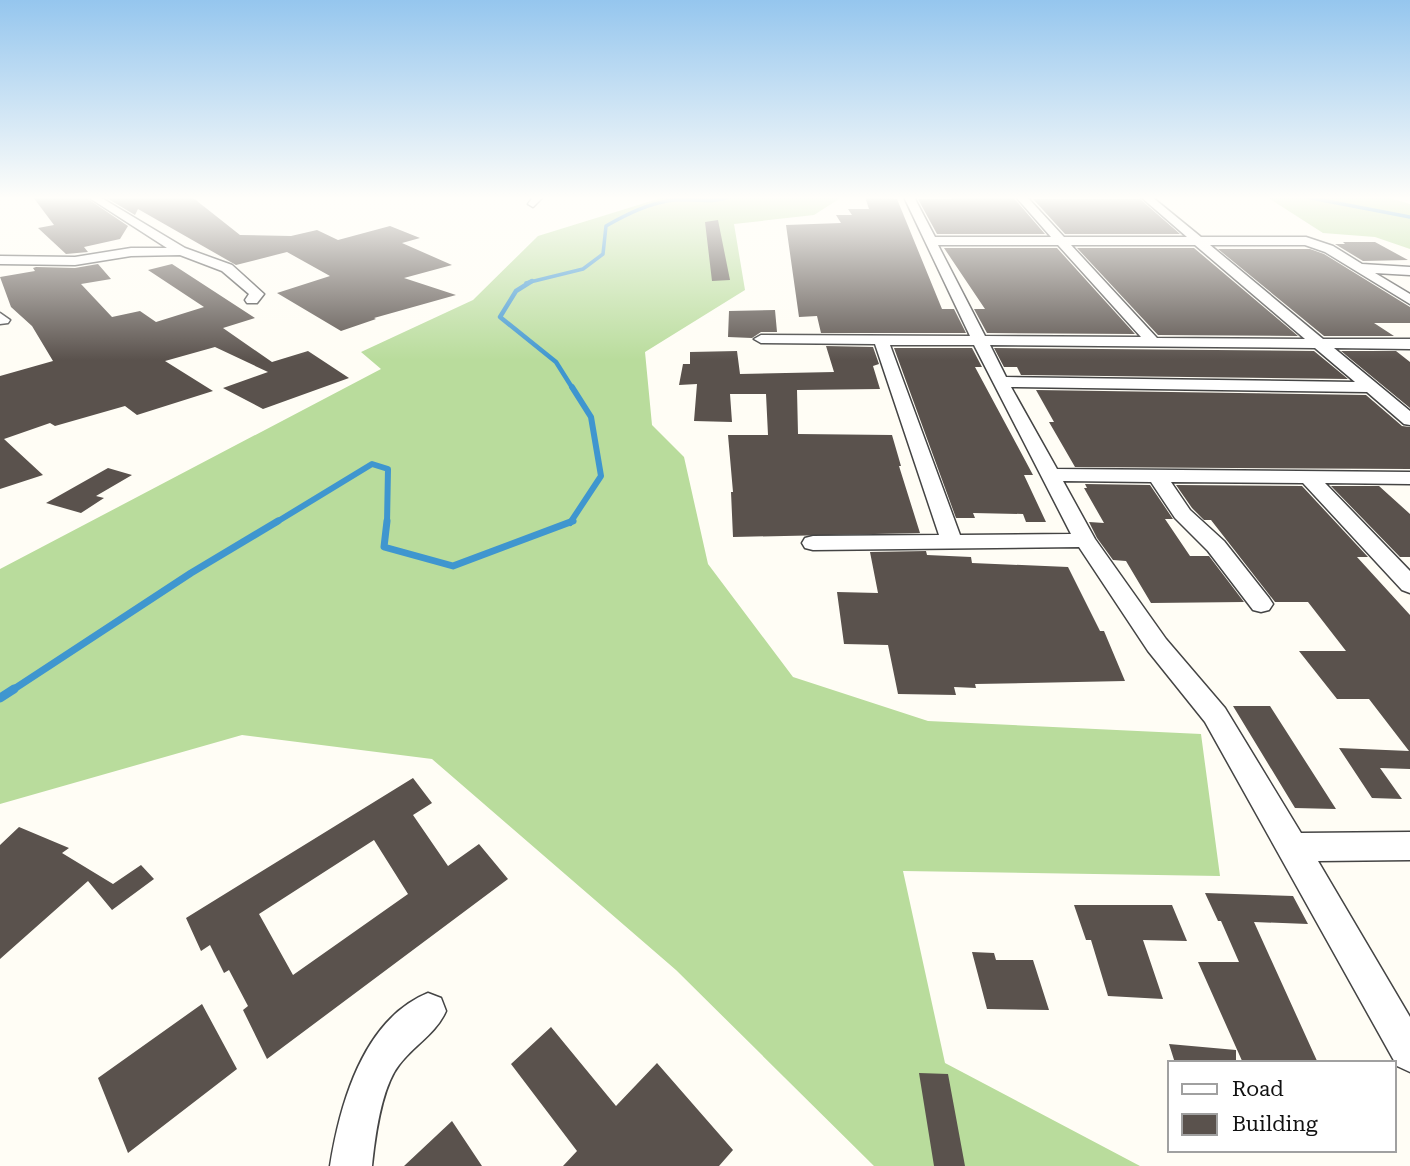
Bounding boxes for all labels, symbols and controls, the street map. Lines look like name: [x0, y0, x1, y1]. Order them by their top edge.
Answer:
legend: [1168, 1061, 1396, 1152]
text: Road: [1232, 1077, 1284, 1101]
text: Building: [1232, 1112, 1318, 1136]

